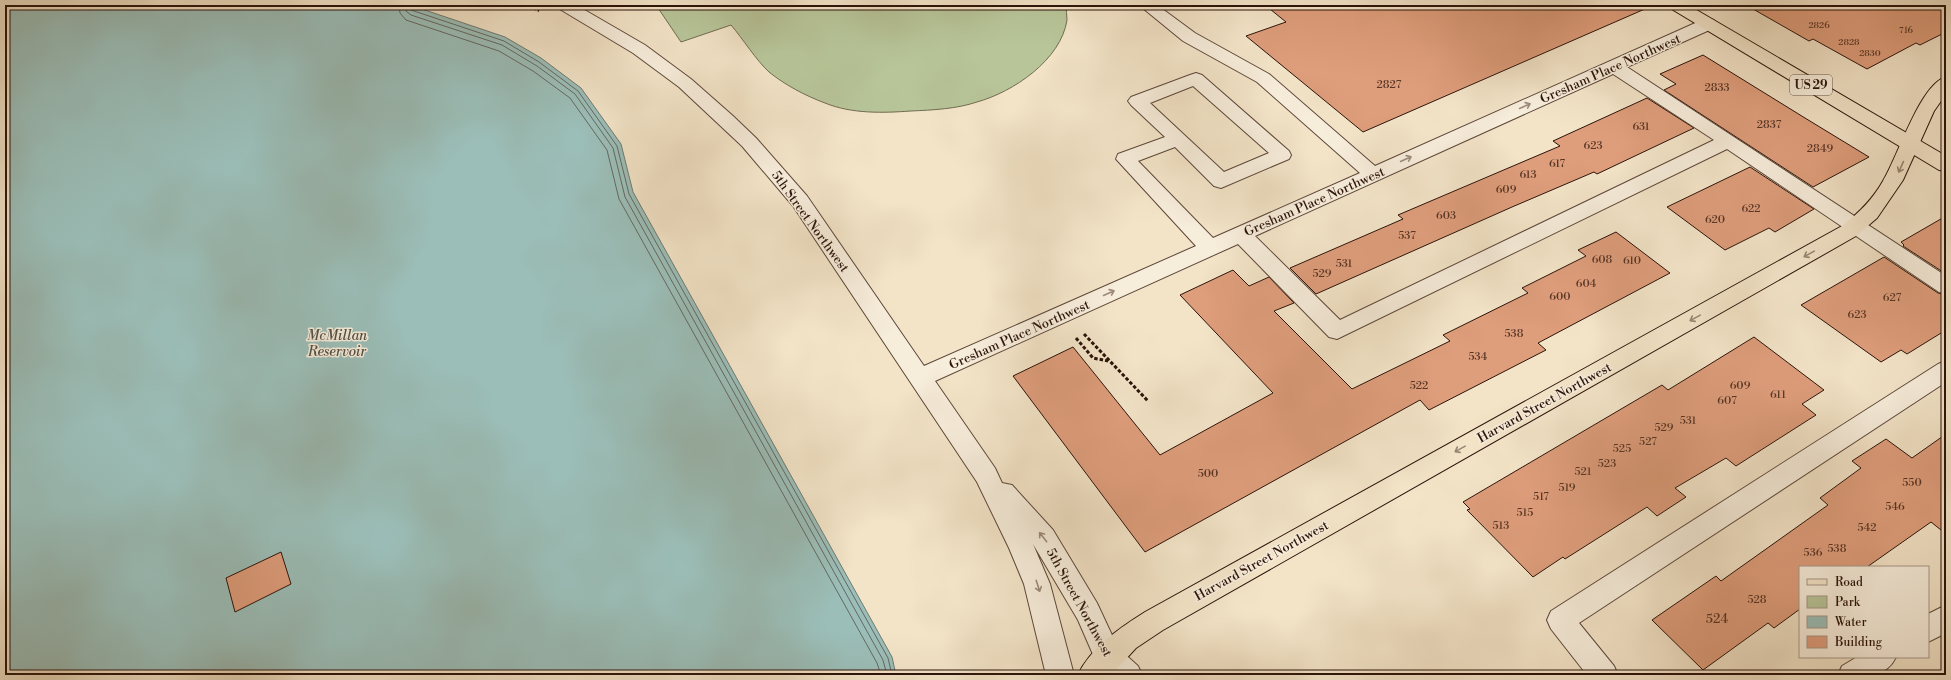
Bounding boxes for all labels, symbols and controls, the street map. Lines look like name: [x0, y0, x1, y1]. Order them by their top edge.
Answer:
house number: 2826: [1808, 20, 1830, 31]
house number: 716: [1899, 25, 1913, 36]
street label: Gresham Place Northwest: [1538, 31, 1683, 107]
house number: 2828: [1838, 37, 1860, 48]
house number: 2830: [1859, 48, 1881, 59]
road number: US 29: [1790, 75, 1832, 95]
house number: 2827: [1377, 78, 1402, 92]
house number: 2833: [1704, 81, 1730, 95]
one-way arrow: [1519, 102, 1531, 109]
house number: 2837: [1757, 118, 1782, 132]
house number: 631: [1632, 120, 1650, 134]
house number: 623: [1583, 139, 1603, 153]
house number: 2849: [1807, 142, 1834, 156]
one-way arrow: [1400, 155, 1412, 162]
house number: 617: [1549, 157, 1565, 171]
one-way arrow: [1896, 160, 1904, 172]
street label: Gresham Place Northwest: [1242, 164, 1387, 240]
street label: 5th Street Northwest: [768, 168, 853, 276]
house number: 613: [1519, 168, 1537, 182]
house number: 609: [1496, 183, 1517, 197]
house number: 622: [1741, 202, 1761, 216]
house number: 603: [1436, 209, 1456, 223]
house number: 620: [1705, 213, 1725, 227]
house number: 537: [1398, 229, 1416, 243]
one-way arrow: [1803, 251, 1815, 259]
house number: 608: [1592, 253, 1613, 267]
house number: 610: [1623, 254, 1641, 268]
house number: 531: [1336, 257, 1353, 271]
house number: 529: [1313, 267, 1332, 281]
house number: 604: [1576, 277, 1597, 291]
one-way arrow: [1103, 289, 1115, 297]
house number: 600: [1549, 290, 1571, 304]
house number: 627: [1883, 291, 1902, 305]
street label: Gresham Place Northwest: [947, 297, 1092, 373]
house number: 623: [1847, 308, 1867, 322]
one-way arrow: [1690, 314, 1702, 322]
water label: McMillan Reservoir: [307, 327, 367, 361]
house number: 538: [1505, 327, 1524, 341]
house number: 534: [1469, 350, 1488, 364]
street label: Harvard Street Northwest: [1475, 359, 1615, 446]
house number: 522: [1410, 379, 1428, 393]
house number: 609: [1730, 379, 1751, 393]
house number: 611: [1770, 388, 1786, 402]
house number: 607: [1717, 394, 1737, 408]
house number: 531: [1680, 414, 1697, 428]
house number: 529: [1655, 421, 1674, 435]
house number: 527: [1639, 435, 1657, 449]
house number: 525: [1613, 442, 1631, 456]
one-way arrow: [1454, 446, 1466, 454]
house number: 523: [1598, 457, 1616, 471]
house number: 521: [1574, 465, 1592, 479]
house number: 500: [1198, 467, 1218, 481]
house number: 550: [1902, 476, 1922, 490]
house number: 519: [1558, 481, 1576, 495]
house number: 517: [1533, 490, 1549, 504]
house number: 546: [1885, 500, 1905, 514]
house number: 515: [1517, 506, 1533, 520]
street label: Harvard Street Northwest: [1192, 517, 1332, 604]
house number: 513: [1493, 519, 1509, 533]
house number: 542: [1857, 521, 1877, 535]
one-way arrow: [1039, 532, 1047, 543]
house number: 538: [1828, 542, 1847, 556]
street label: 5th Street Northwest: [1043, 546, 1116, 660]
house number: 536: [1804, 546, 1823, 560]
legend: [1799, 566, 1929, 658]
text: Road: [1835, 575, 1863, 590]
one-way arrow: [1035, 579, 1042, 592]
house number: 528: [1747, 593, 1767, 607]
text: Park: [1835, 595, 1861, 610]
house number: 524: [1706, 611, 1728, 627]
text: Water: [1834, 615, 1867, 630]
text: Building: [1834, 635, 1883, 650]

